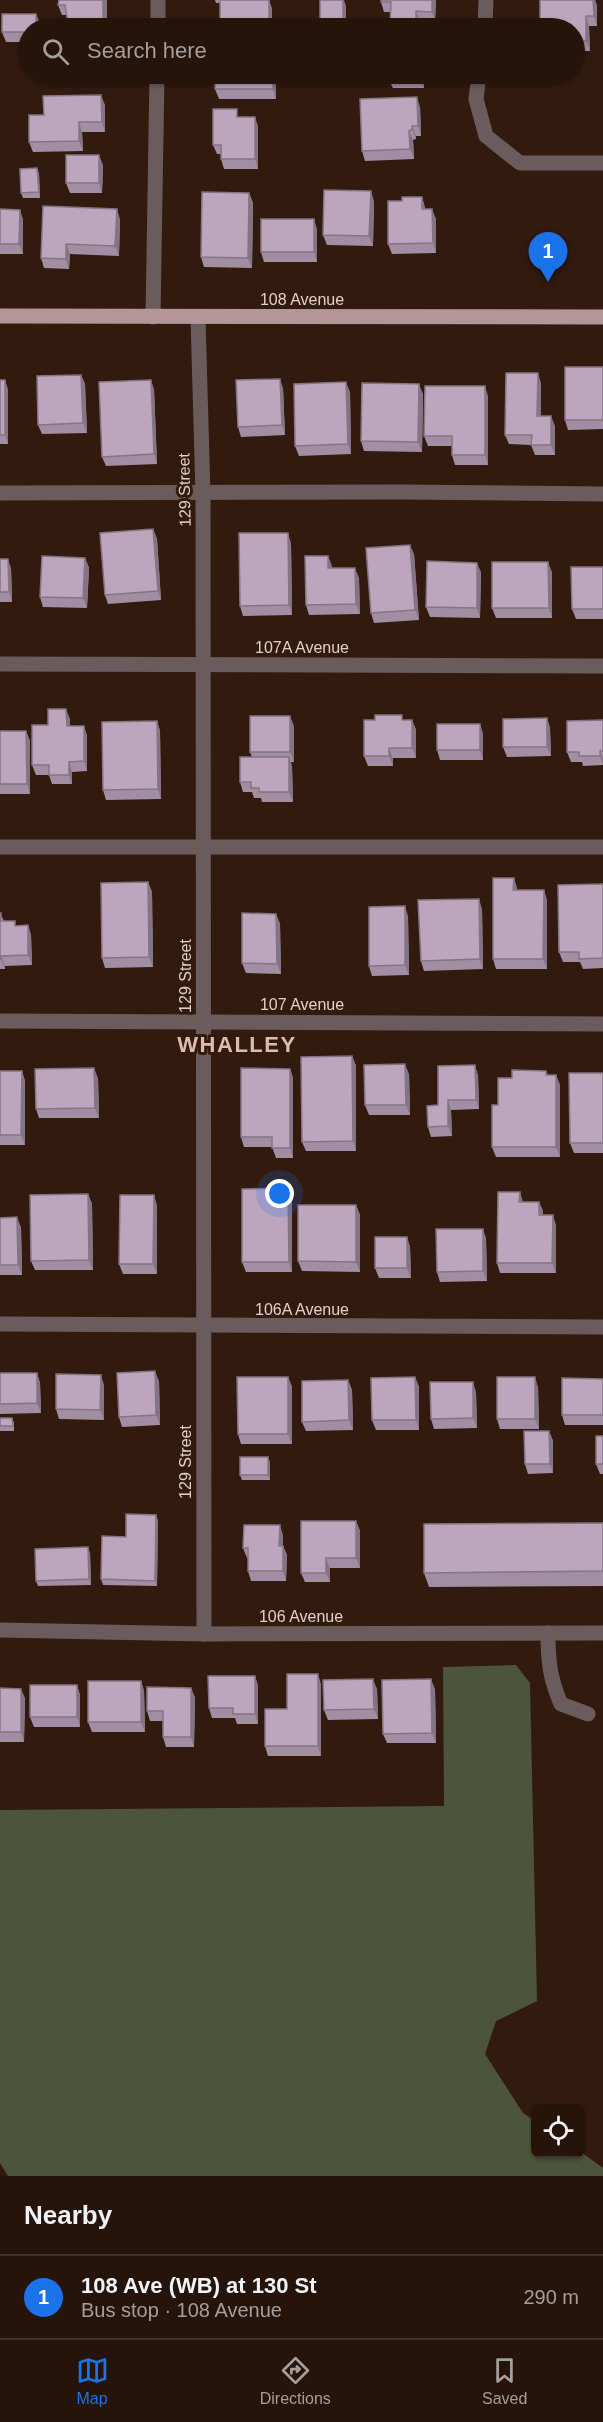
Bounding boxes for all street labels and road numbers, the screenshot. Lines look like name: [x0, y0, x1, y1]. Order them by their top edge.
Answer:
street label: 108 Avenue: [260, 291, 344, 308]
street label: 129 Street: [175, 452, 194, 527]
street label: 107A Avenue: [255, 639, 349, 656]
street label: 129 Street: [177, 939, 194, 1013]
street label: 107 Avenue: [260, 996, 344, 1013]
street label: 106A Avenue: [255, 1301, 349, 1318]
street label: 129 Street: [177, 1425, 194, 1499]
street label: 106 Avenue: [259, 1608, 343, 1625]

